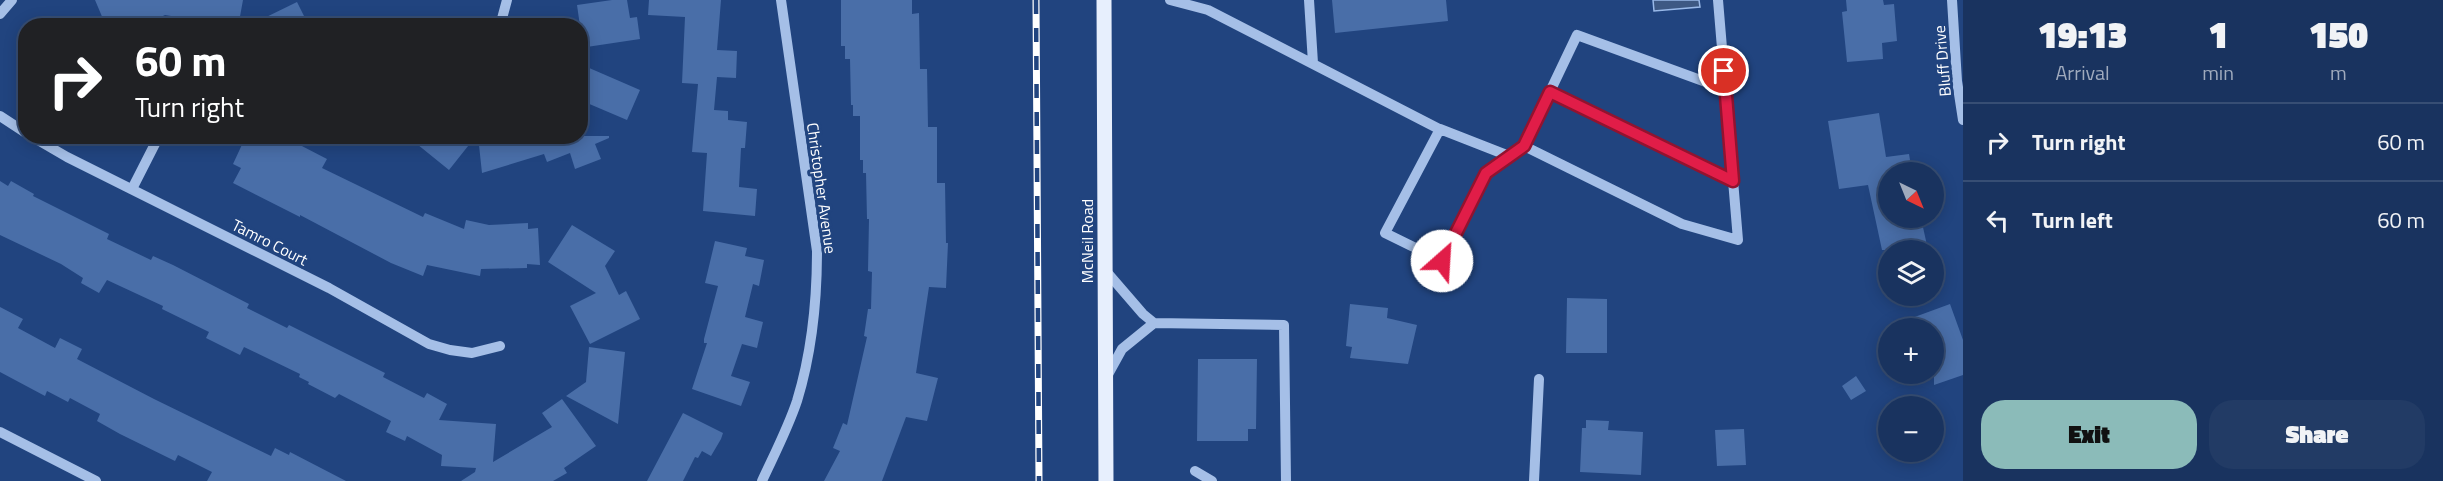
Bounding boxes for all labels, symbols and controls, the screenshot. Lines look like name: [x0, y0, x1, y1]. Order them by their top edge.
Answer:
text: 19:13: [2038, 7, 2127, 62]
text: 1: [2208, 7, 2228, 62]
text: 150: [2309, 7, 2368, 62]
street label: Bluff Drive: [1927, 25, 1957, 97]
text: 60 m: [135, 28, 227, 92]
icon: right: [36, 42, 114, 120]
pin: [1698, 45, 1749, 96]
icon: arrive: [1707, 54, 1740, 87]
text: Arrival: [2055, 57, 2110, 88]
text: min: [2202, 57, 2234, 88]
text: m: [2330, 57, 2347, 88]
text: Turn right: [135, 86, 244, 127]
street label: Christopher Avenue: [801, 121, 843, 255]
text: Turn right: [2032, 125, 2126, 159]
text: 60 m: [2377, 125, 2425, 159]
icon: right: [1981, 126, 2014, 159]
north arrow: [1878, 162, 1944, 228]
map controls: [1878, 162, 1944, 462]
street label: McNeil Road: [1075, 199, 1099, 283]
text: Turn left: [2032, 203, 2113, 237]
text: 60 m: [2377, 203, 2425, 237]
icon: left: [1981, 204, 2014, 237]
street label: Tamro Court: [228, 213, 312, 272]
position arrow: [1410, 229, 1474, 293]
button: layers: [1878, 240, 1944, 306]
button: +: [1878, 318, 1944, 384]
button: −: [1878, 396, 1944, 462]
button: Exit: [1981, 400, 2197, 469]
button: Share: [2209, 400, 2425, 469]

